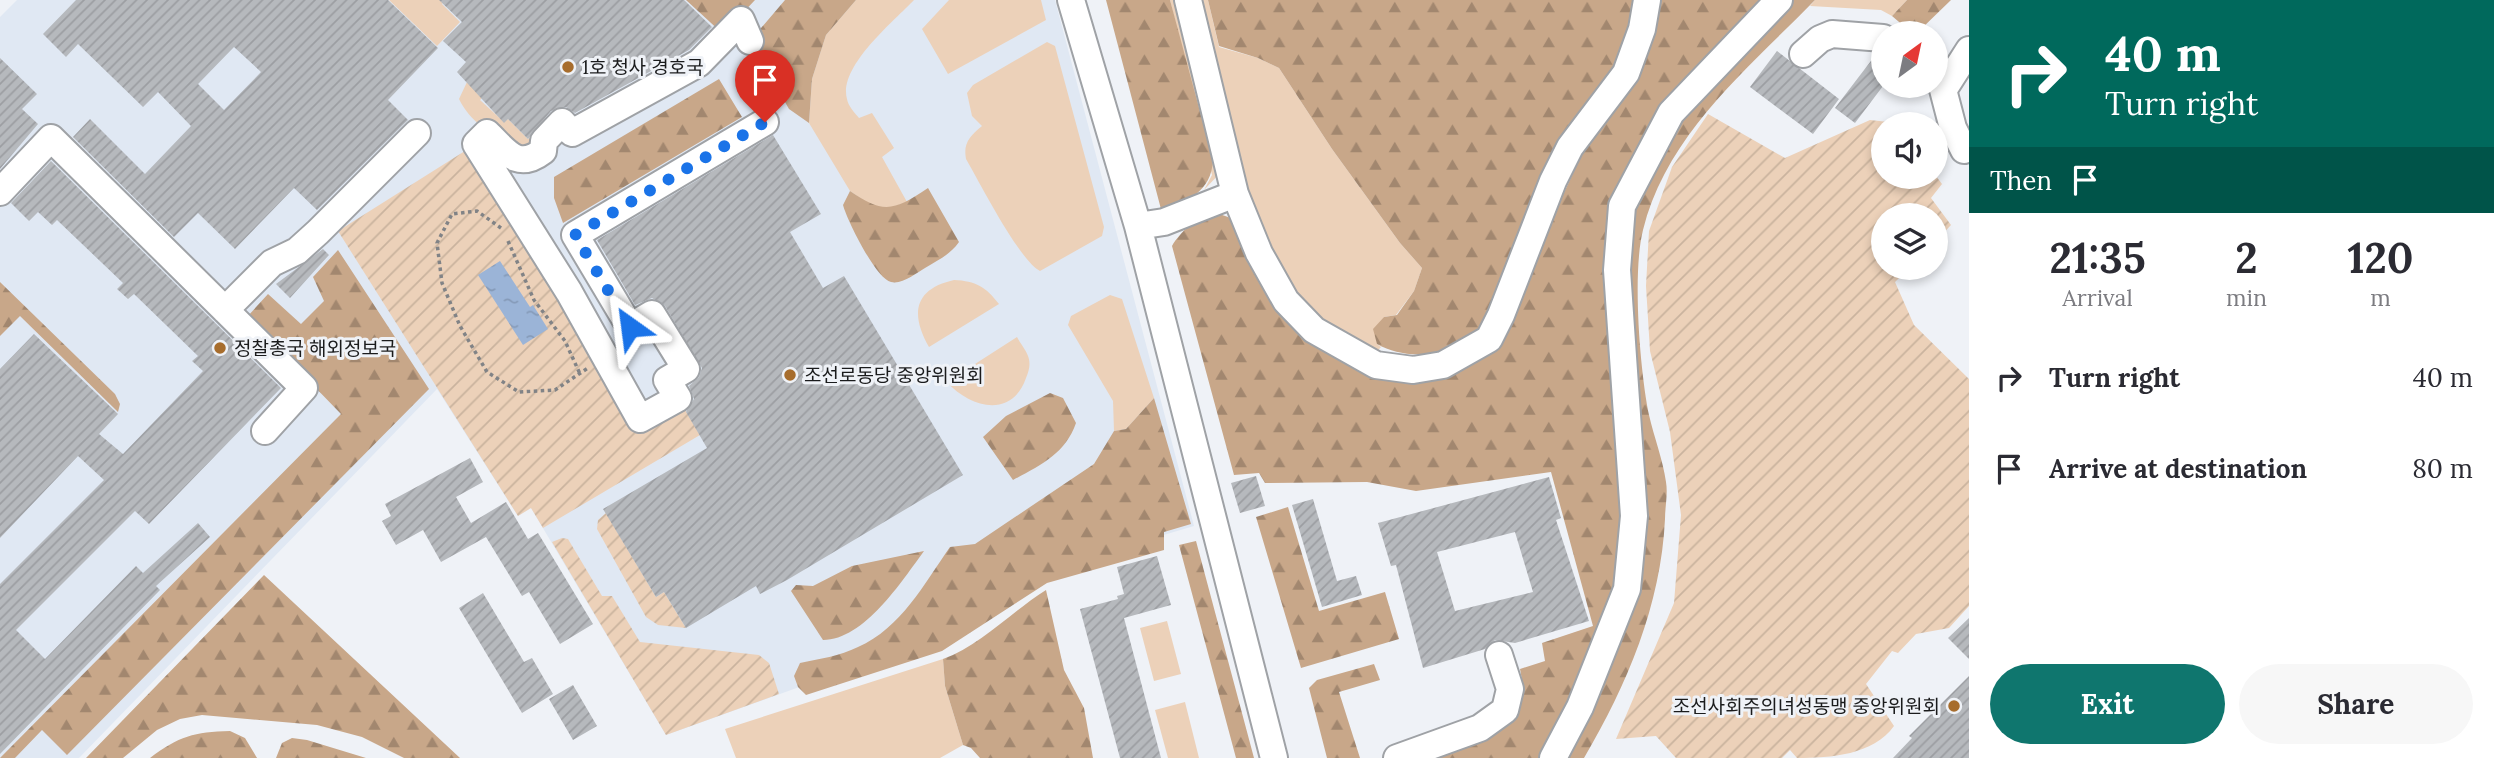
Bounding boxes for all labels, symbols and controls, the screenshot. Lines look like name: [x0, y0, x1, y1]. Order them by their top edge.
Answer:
north arrow: [1871, 21, 1948, 98]
map controls: [1871, 21, 1948, 280]
text: 40 m: [2105, 22, 2221, 84]
icon: right: [1990, 28, 2081, 119]
pin: [735, 50, 795, 122]
place label: 1호 청사 경호국: [582, 55, 704, 79]
marker: 1호 청사 경호국: [560, 59, 576, 75]
icon: arrive: [746, 61, 784, 99]
text: Turn right: [2105, 83, 2258, 124]
button: sound: [1871, 112, 1948, 189]
icon: arrive: [2066, 161, 2104, 199]
text: Then: [1990, 164, 2052, 197]
button: layers: [1871, 203, 1948, 280]
text: 21:35: [2049, 231, 2146, 285]
text: 2: [2235, 231, 2258, 285]
text: 120: [2347, 231, 2414, 285]
text: Arrival: [2062, 283, 2133, 312]
text: min: [2226, 283, 2267, 312]
text: m: [2370, 283, 2391, 312]
position arrow: [593, 290, 667, 364]
place label: 정찰총국 해외정보국: [234, 336, 396, 360]
marker: 정찰총국 해외정보국: [212, 340, 228, 356]
icon: right: [1990, 359, 2028, 397]
text: Turn right: [2049, 361, 2180, 394]
text: 40 m: [2413, 361, 2473, 394]
place label: 조선로동당 중앙위원회: [804, 363, 984, 387]
marker: 조선로동당 중앙위원회: [782, 367, 798, 383]
icon: arrive: [1990, 450, 2028, 488]
text: Arrive at destination: [2049, 452, 2307, 485]
text: 80 m: [2412, 452, 2473, 485]
button: Exit: [1990, 664, 2225, 744]
button: Share: [2239, 664, 2473, 744]
place label: 조선사회주의녀성동맹 중앙위원회: [1673, 694, 1940, 718]
marker: 조선사회주의녀성동맹 중앙위원회: [1946, 698, 1962, 714]

